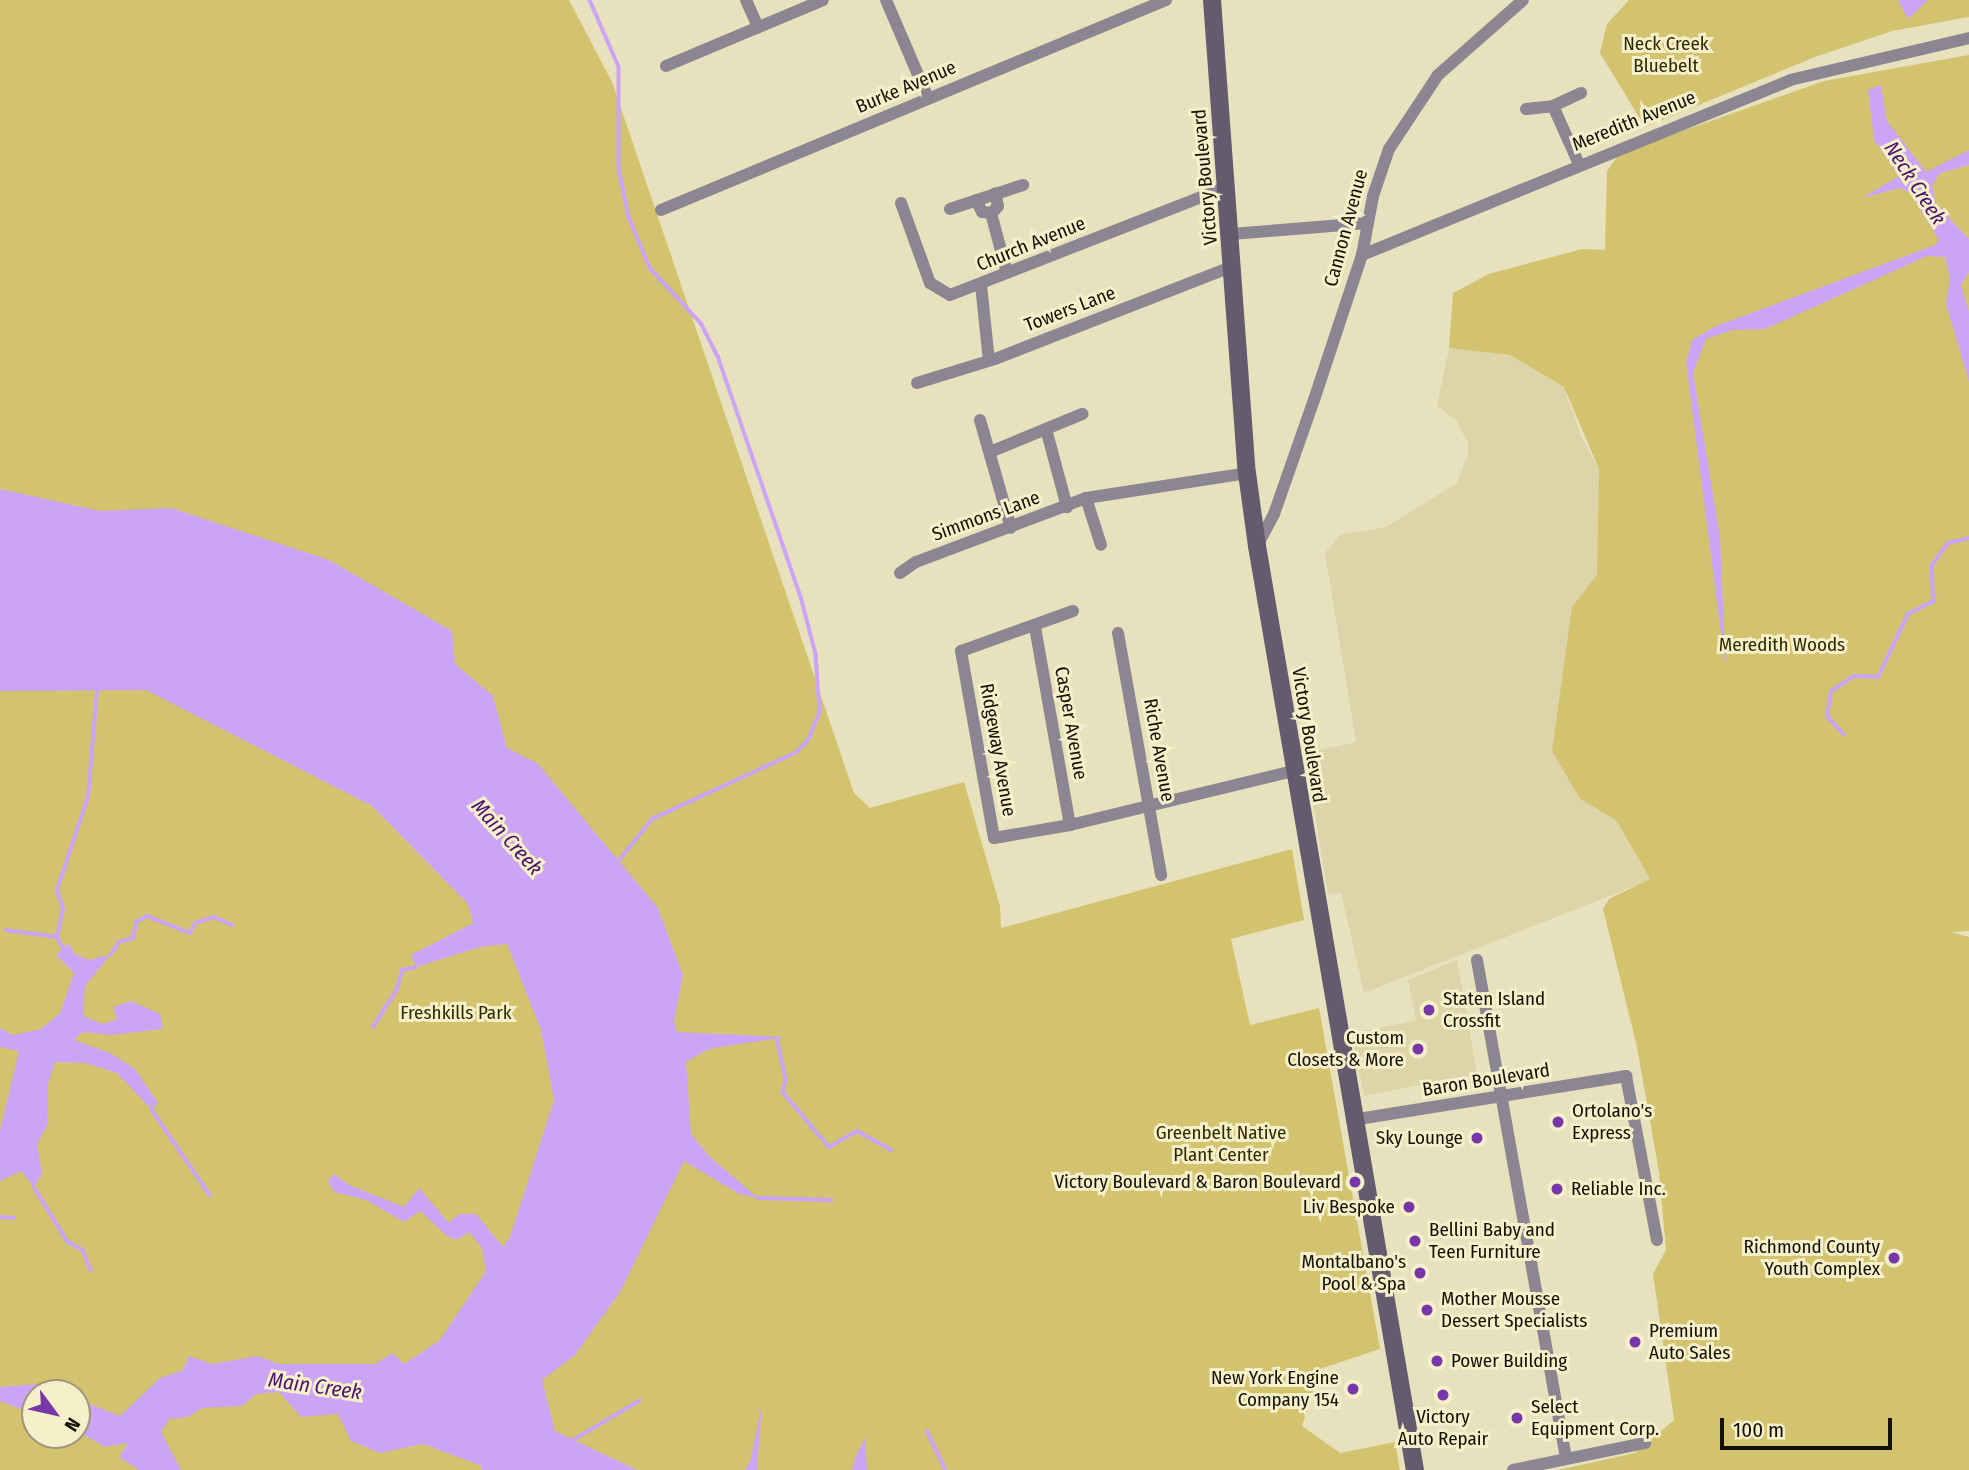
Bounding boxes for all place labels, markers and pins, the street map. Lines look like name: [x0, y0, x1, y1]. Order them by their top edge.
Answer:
place label: Staten Island Crossfit: [1443, 988, 1545, 1032]
marker: Staten Island Crossfit: [1421, 1002, 1437, 1018]
place label: Custom Closets & More: [1287, 1027, 1404, 1071]
marker: Custom Closets & More: [1410, 1041, 1426, 1057]
place label: Ortolano's Express: [1572, 1100, 1652, 1144]
marker: Ortolano's Express: [1550, 1114, 1566, 1130]
place label: Sky Lounge: [1376, 1127, 1463, 1149]
marker: Sky Lounge: [1469, 1130, 1485, 1146]
place label: Victory Boulevard & Baron Boulevard: [1054, 1171, 1341, 1193]
marker: Victory Boulevard & Baron Boulevard: [1347, 1174, 1363, 1190]
place label: Reliable Inc.: [1571, 1178, 1666, 1200]
marker: Reliable Inc.: [1549, 1181, 1565, 1197]
place label: Liv Bespoke: [1303, 1196, 1395, 1218]
marker: Liv Bespoke: [1401, 1199, 1417, 1215]
place label: Bellini Baby and Teen Furniture: [1429, 1219, 1555, 1263]
marker: Bellini Baby and Teen Furniture: [1407, 1233, 1423, 1249]
place label: Richmond County Youth Complex: [1744, 1236, 1880, 1280]
marker: Richmond County Youth Complex: [1886, 1250, 1902, 1266]
place label: Montalbano's Pool & Spa: [1301, 1251, 1406, 1295]
marker: Montalbano's Pool & Spa: [1412, 1265, 1428, 1281]
place label: Mother Mousse Dessert Specialists: [1441, 1288, 1587, 1332]
marker: Mother Mousse Dessert Specialists: [1419, 1302, 1435, 1318]
place label: Premium Auto Sales: [1649, 1320, 1730, 1364]
marker: Premium Auto Sales: [1627, 1334, 1643, 1350]
place label: Power Building: [1451, 1350, 1567, 1372]
marker: Power Building: [1429, 1353, 1445, 1369]
place label: New York Engine Company 154: [1211, 1367, 1339, 1411]
marker: New York Engine Company 154: [1345, 1381, 1361, 1397]
marker: Victory Auto Repair: [1435, 1387, 1451, 1403]
place label: Select Equipment Corp.: [1531, 1396, 1659, 1440]
place label: Victory Auto Repair: [1398, 1406, 1488, 1450]
marker: Select Equipment Corp.: [1509, 1410, 1525, 1426]

